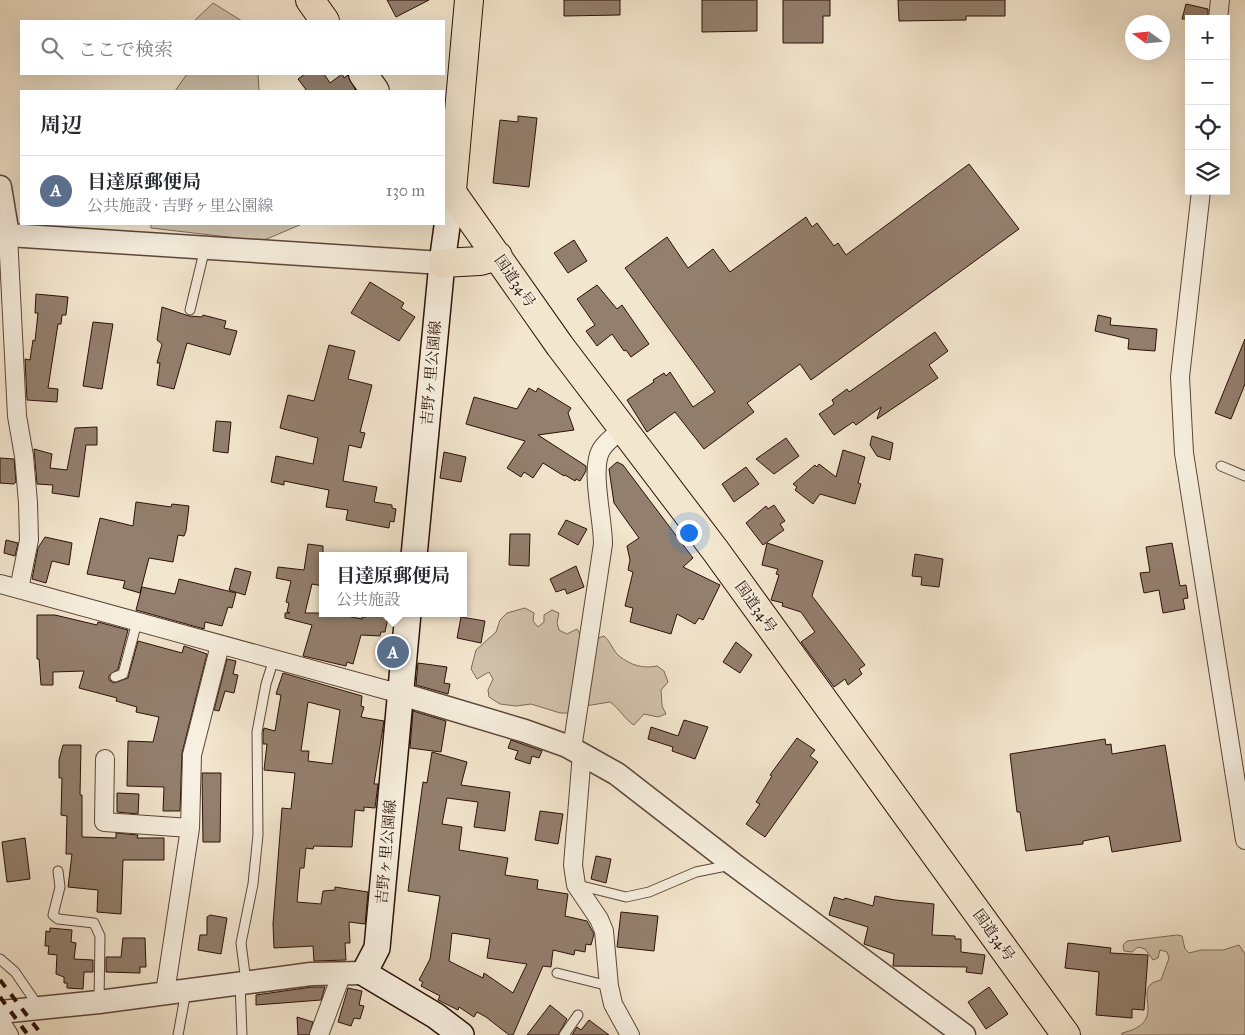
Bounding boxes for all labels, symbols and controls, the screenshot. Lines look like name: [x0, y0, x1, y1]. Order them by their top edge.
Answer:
north arrow: [1125, 15, 1170, 60]
map controls: [1185, 15, 1230, 195]
button: +: [1185, 15, 1230, 60]
search box: [20, 20, 445, 75]
icon: search: [38, 34, 66, 62]
text: ここで検索: [78, 38, 173, 61]
button: −: [1185, 60, 1230, 105]
button: locate: [1185, 105, 1230, 150]
text: 周辺: [40, 112, 82, 138]
button: layers: [1185, 150, 1230, 195]
text: 目達原郵便局: [87, 170, 201, 193]
text: A: [51, 181, 61, 200]
text: 130 m: [386, 181, 425, 200]
text: 公共施設 · 吉野ヶ里公園線: [87, 196, 273, 215]
street label: 国道34号: [491, 252, 539, 310]
street label: 吉野ヶ里公園線: [417, 320, 445, 426]
your location: [676, 520, 702, 546]
popup: [319, 552, 467, 617]
text: 目達原郵便局: [336, 564, 450, 587]
street label: 国道34号: [731, 578, 781, 636]
text: 公共施設: [336, 590, 400, 609]
pin: A: [377, 633, 409, 671]
street label: 吉野ヶ里公園線: [372, 799, 400, 905]
street label: 国道34号: [969, 906, 1019, 964]

